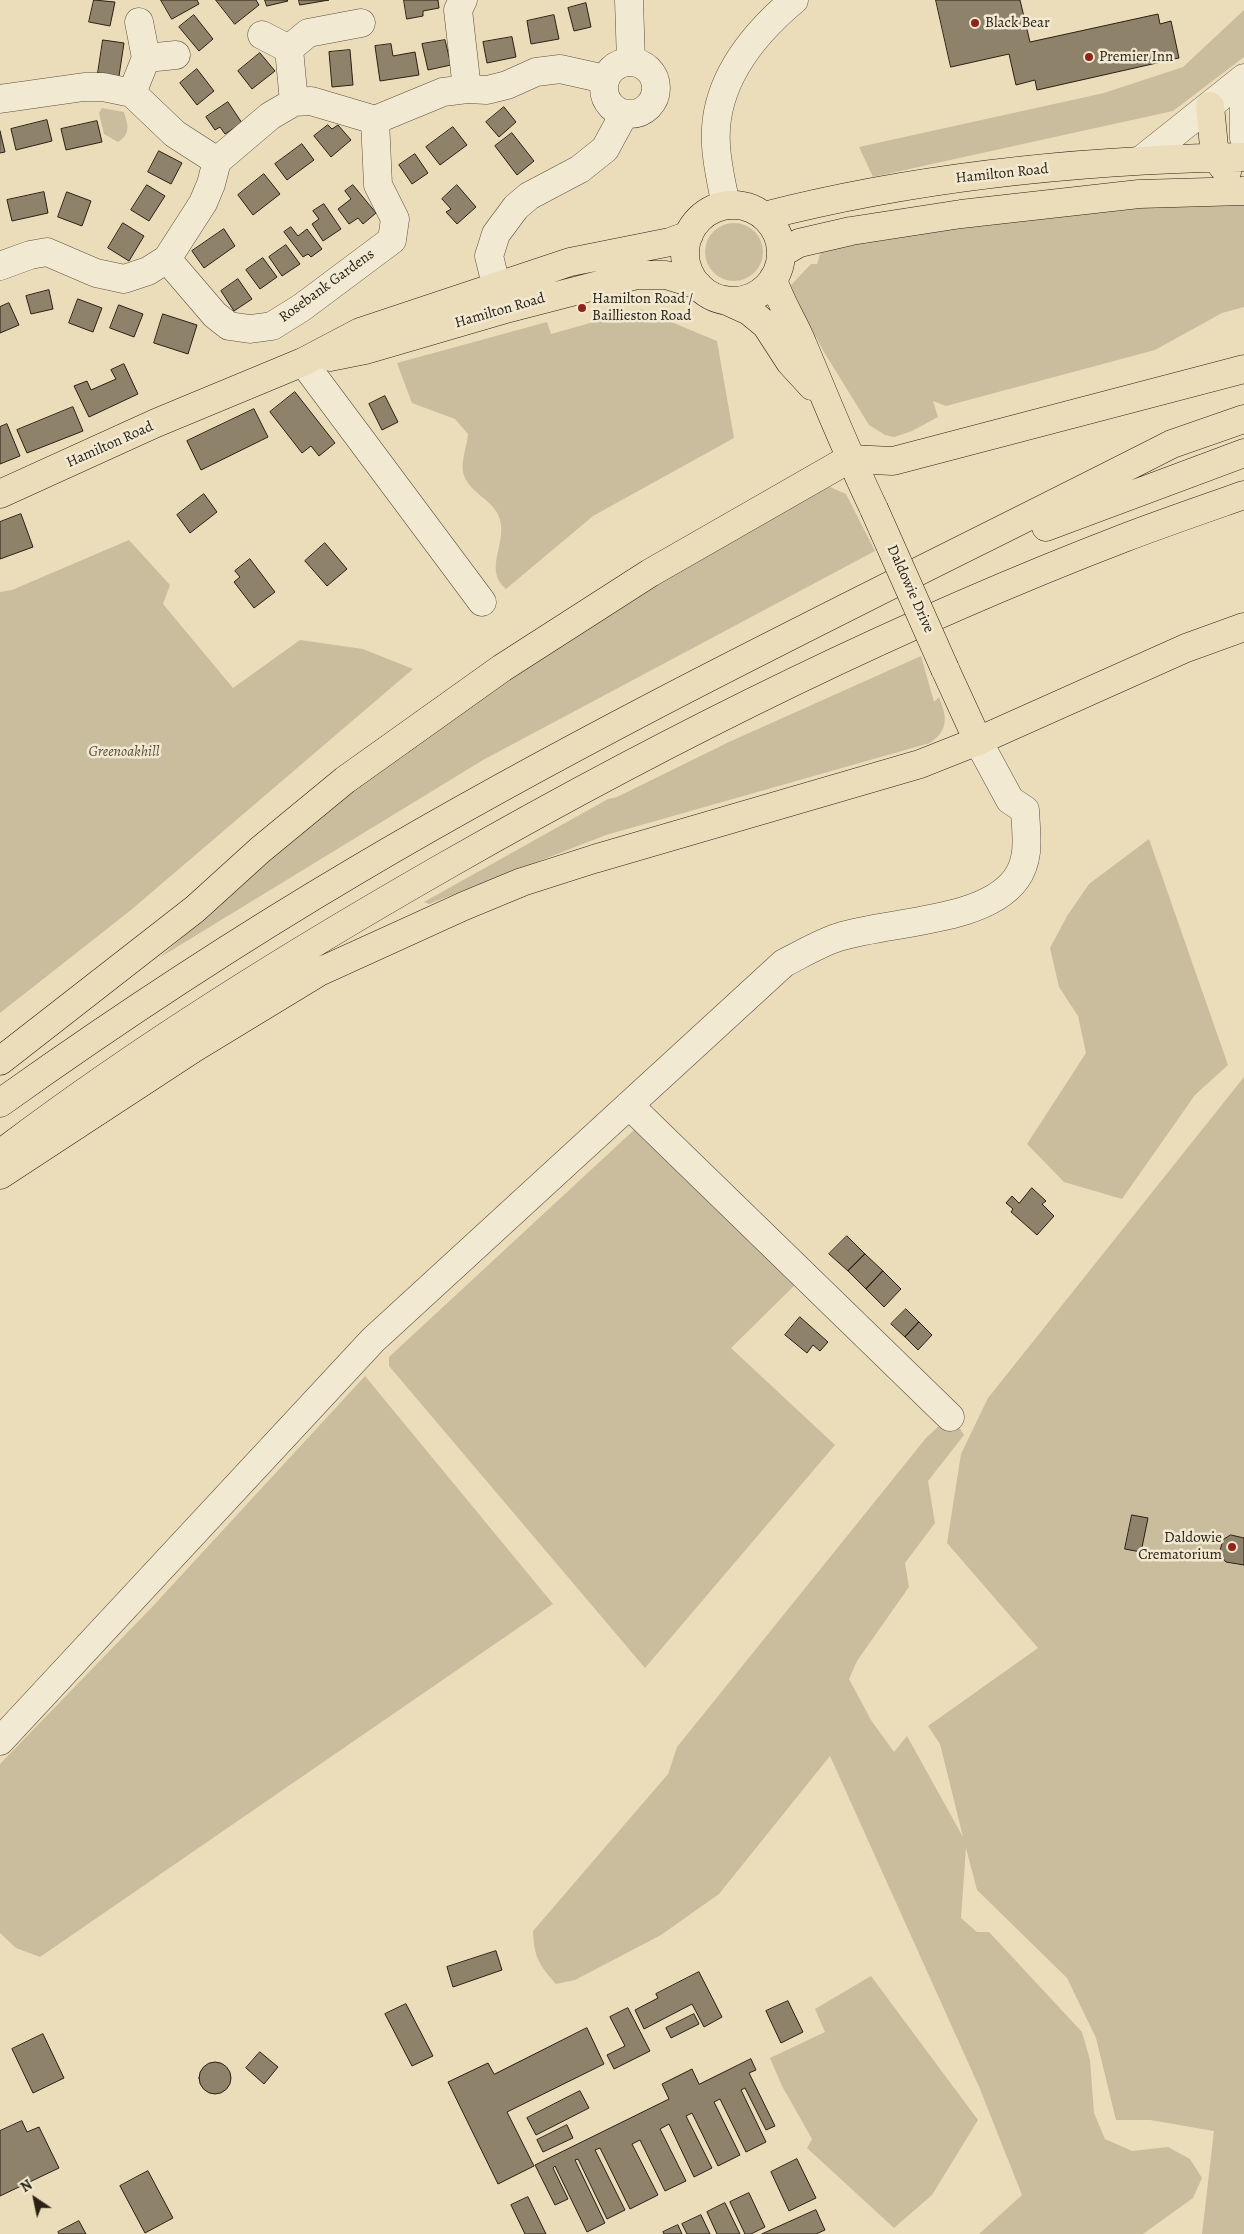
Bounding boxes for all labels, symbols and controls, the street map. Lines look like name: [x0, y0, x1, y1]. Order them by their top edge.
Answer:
place label: Black Bear: [985, 14, 1050, 32]
marker: Black Bear: [969, 17, 981, 29]
place label: Premier Inn: [1099, 48, 1173, 66]
marker: Premier Inn: [1083, 51, 1095, 63]
street label: Hamilton Road: [955, 160, 1049, 188]
street label: Rosebank Gardens: [276, 245, 378, 327]
street label: Hamilton Road: [453, 290, 547, 332]
place label: Hamilton Road / Baillieston Road: [592, 290, 693, 325]
marker: Hamilton Road / Baillieston Road: [576, 302, 588, 314]
street label: Hamilton Road: [64, 418, 156, 472]
street label: Daldowie Drive: [883, 542, 937, 636]
park label: Greenoakhill: [88, 743, 160, 761]
place label: Daldowie Crematorium: [1138, 1529, 1222, 1564]
marker: Daldowie Crematorium: [1226, 1541, 1238, 1553]
north arrow: [10, 2174, 60, 2224]
text: N: [17, 2175, 36, 2197]

